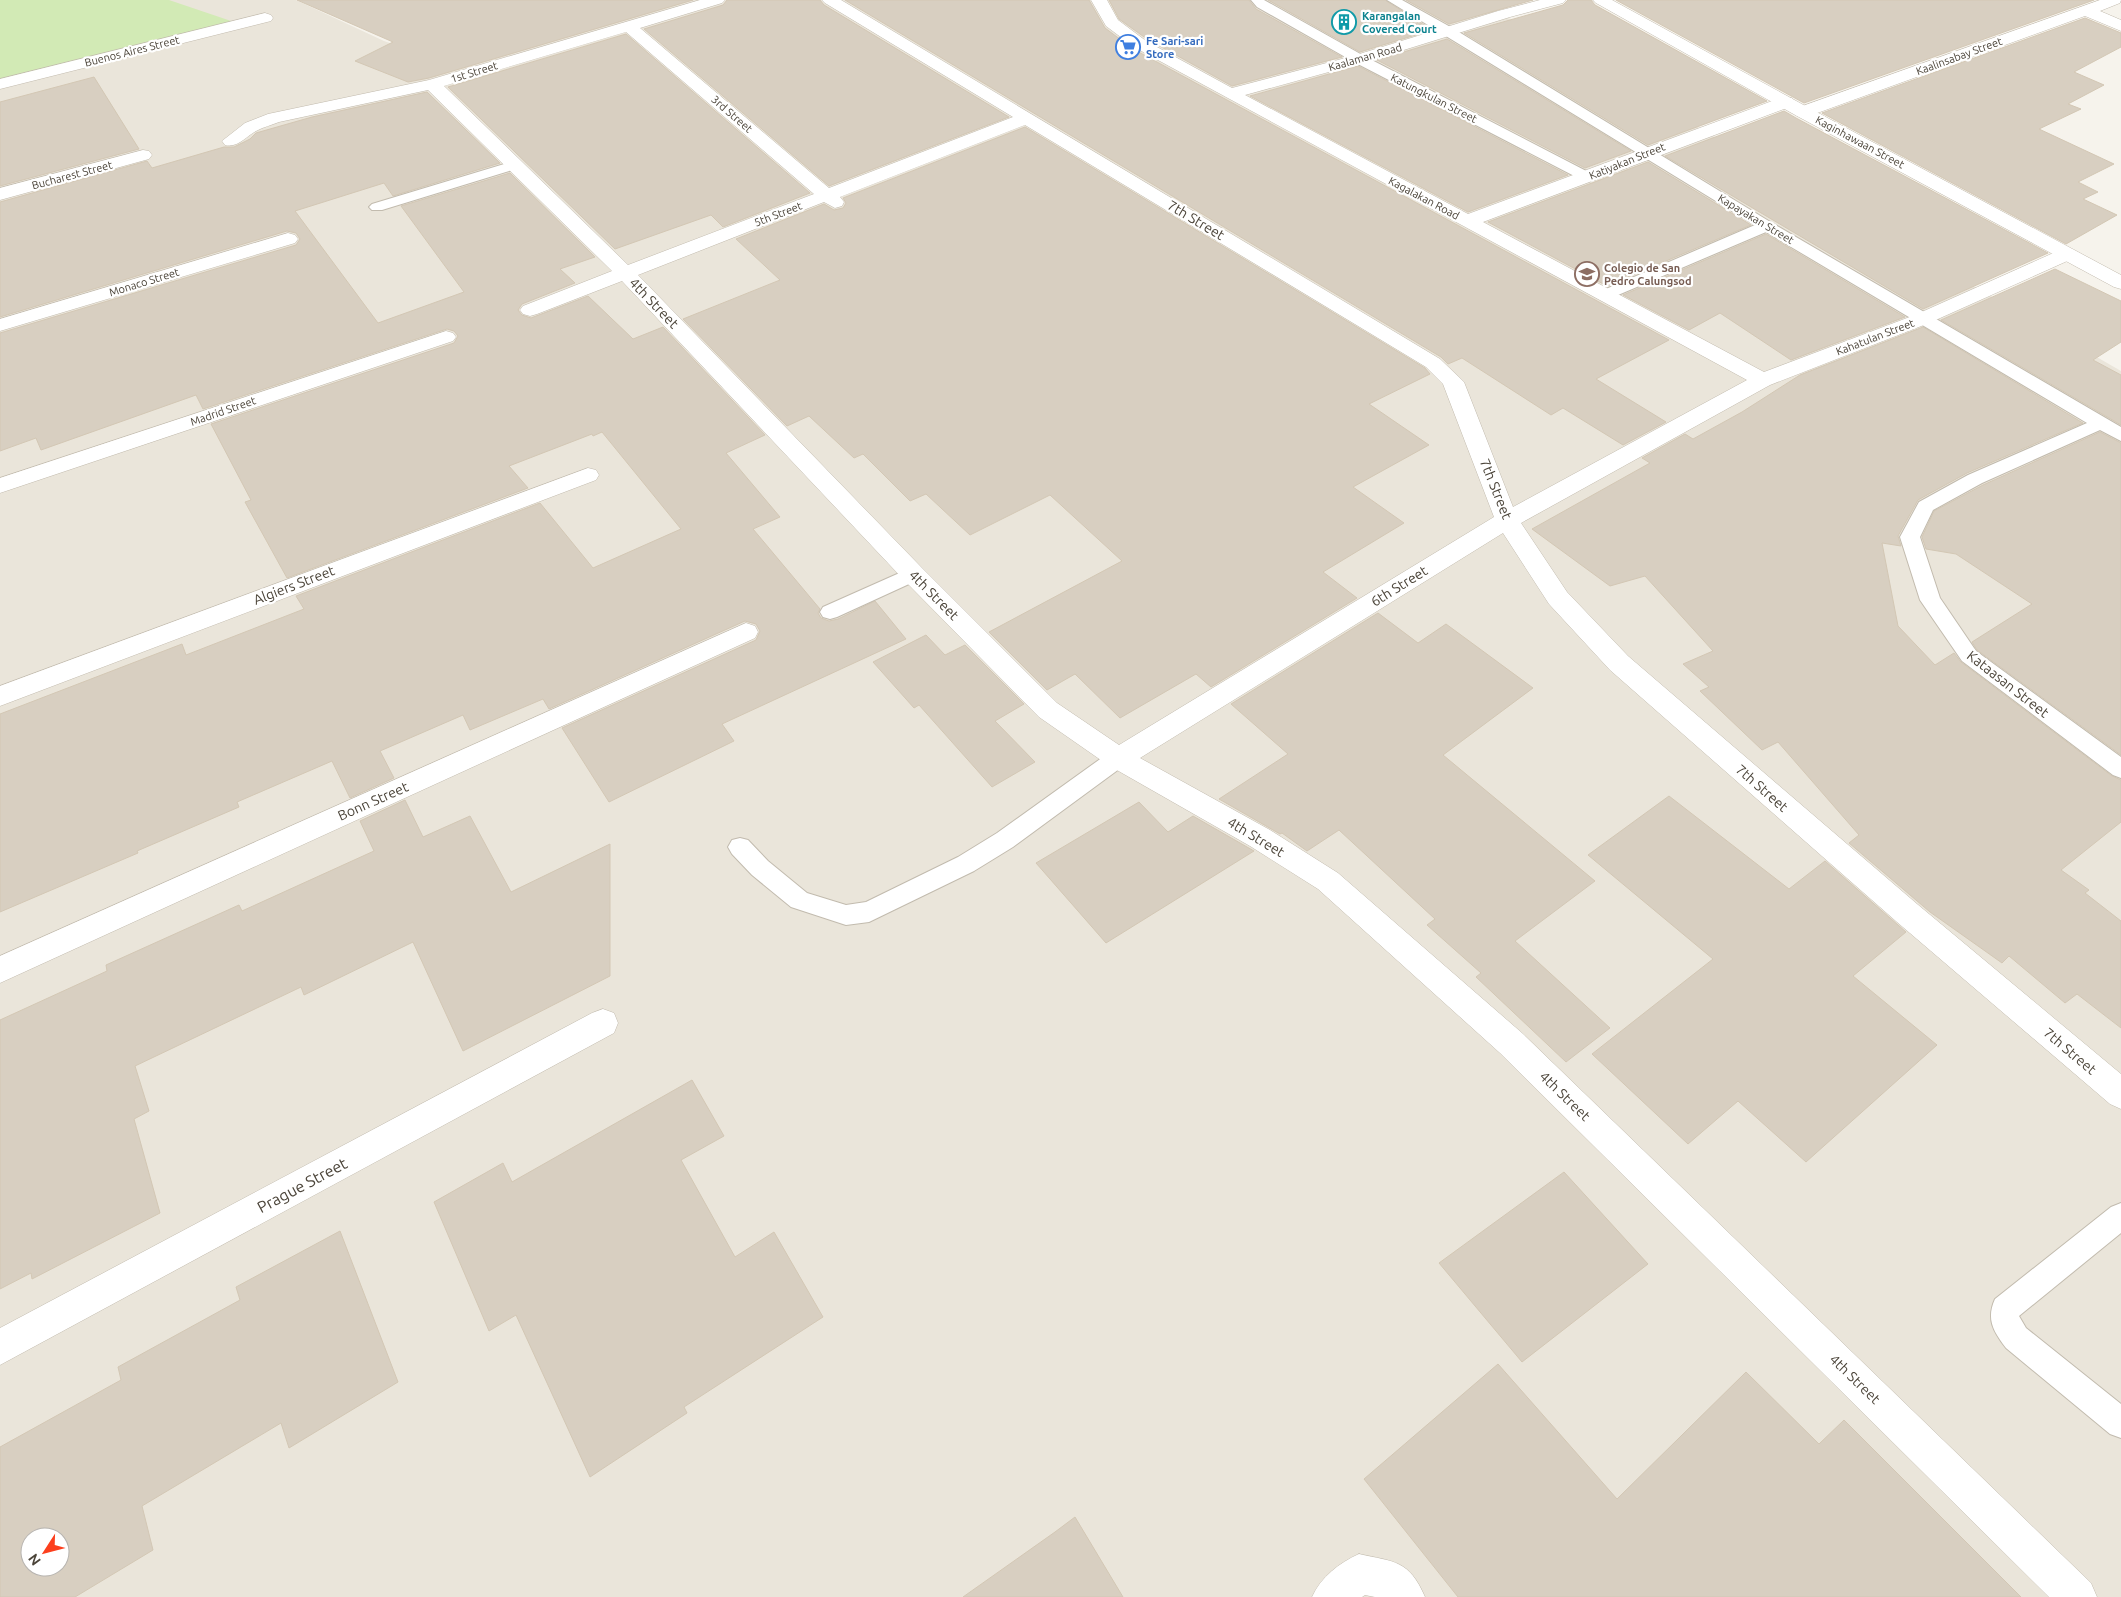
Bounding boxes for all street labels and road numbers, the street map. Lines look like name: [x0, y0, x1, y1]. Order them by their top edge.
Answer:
street label: Buenos Aires Street: [83, 33, 181, 69]
street label: Kaalinsabay Street: [1914, 35, 2004, 77]
street label: Kaalaman Road: [1327, 41, 1403, 73]
street label: 1st Street: [449, 59, 500, 85]
street label: Katungkulan Street: [1389, 71, 1480, 125]
street label: 3rd Street: [709, 93, 755, 135]
street label: Kaginhawaan Street: [1814, 113, 1907, 171]
street label: Katiyakan Street: [1587, 140, 1667, 182]
street label: Bucharest Street: [30, 158, 114, 192]
street label: Kagalakan Road: [1387, 174, 1461, 222]
street label: Kapayakan Street: [1716, 192, 1797, 247]
street label: 7th Street: [1165, 197, 1228, 244]
street label: 5th Street: [752, 199, 804, 229]
street label: Monaco Street: [107, 265, 181, 298]
street label: 4th Street: [626, 275, 682, 332]
street label: Kahatulan Street: [1834, 316, 1917, 357]
street label: Madrid Street: [189, 394, 258, 428]
street label: 7th Street: [1477, 456, 1516, 522]
street label: Algiers Street: [251, 562, 337, 608]
street label: 6th Street: [1368, 562, 1431, 610]
street label: 4th Street: [906, 567, 963, 624]
street label: Kataasan Street: [1964, 647, 2052, 721]
street label: 7th Street: [1733, 761, 1792, 815]
street label: Bonn Street: [335, 778, 411, 824]
street label: 4th Street: [1225, 814, 1288, 861]
street label: 7th Street: [2040, 1024, 2100, 1078]
street label: 4th Street: [1537, 1068, 1594, 1124]
street label: Prague Street: [254, 1153, 351, 1216]
street label: 4th Street: [1827, 1351, 1884, 1407]

